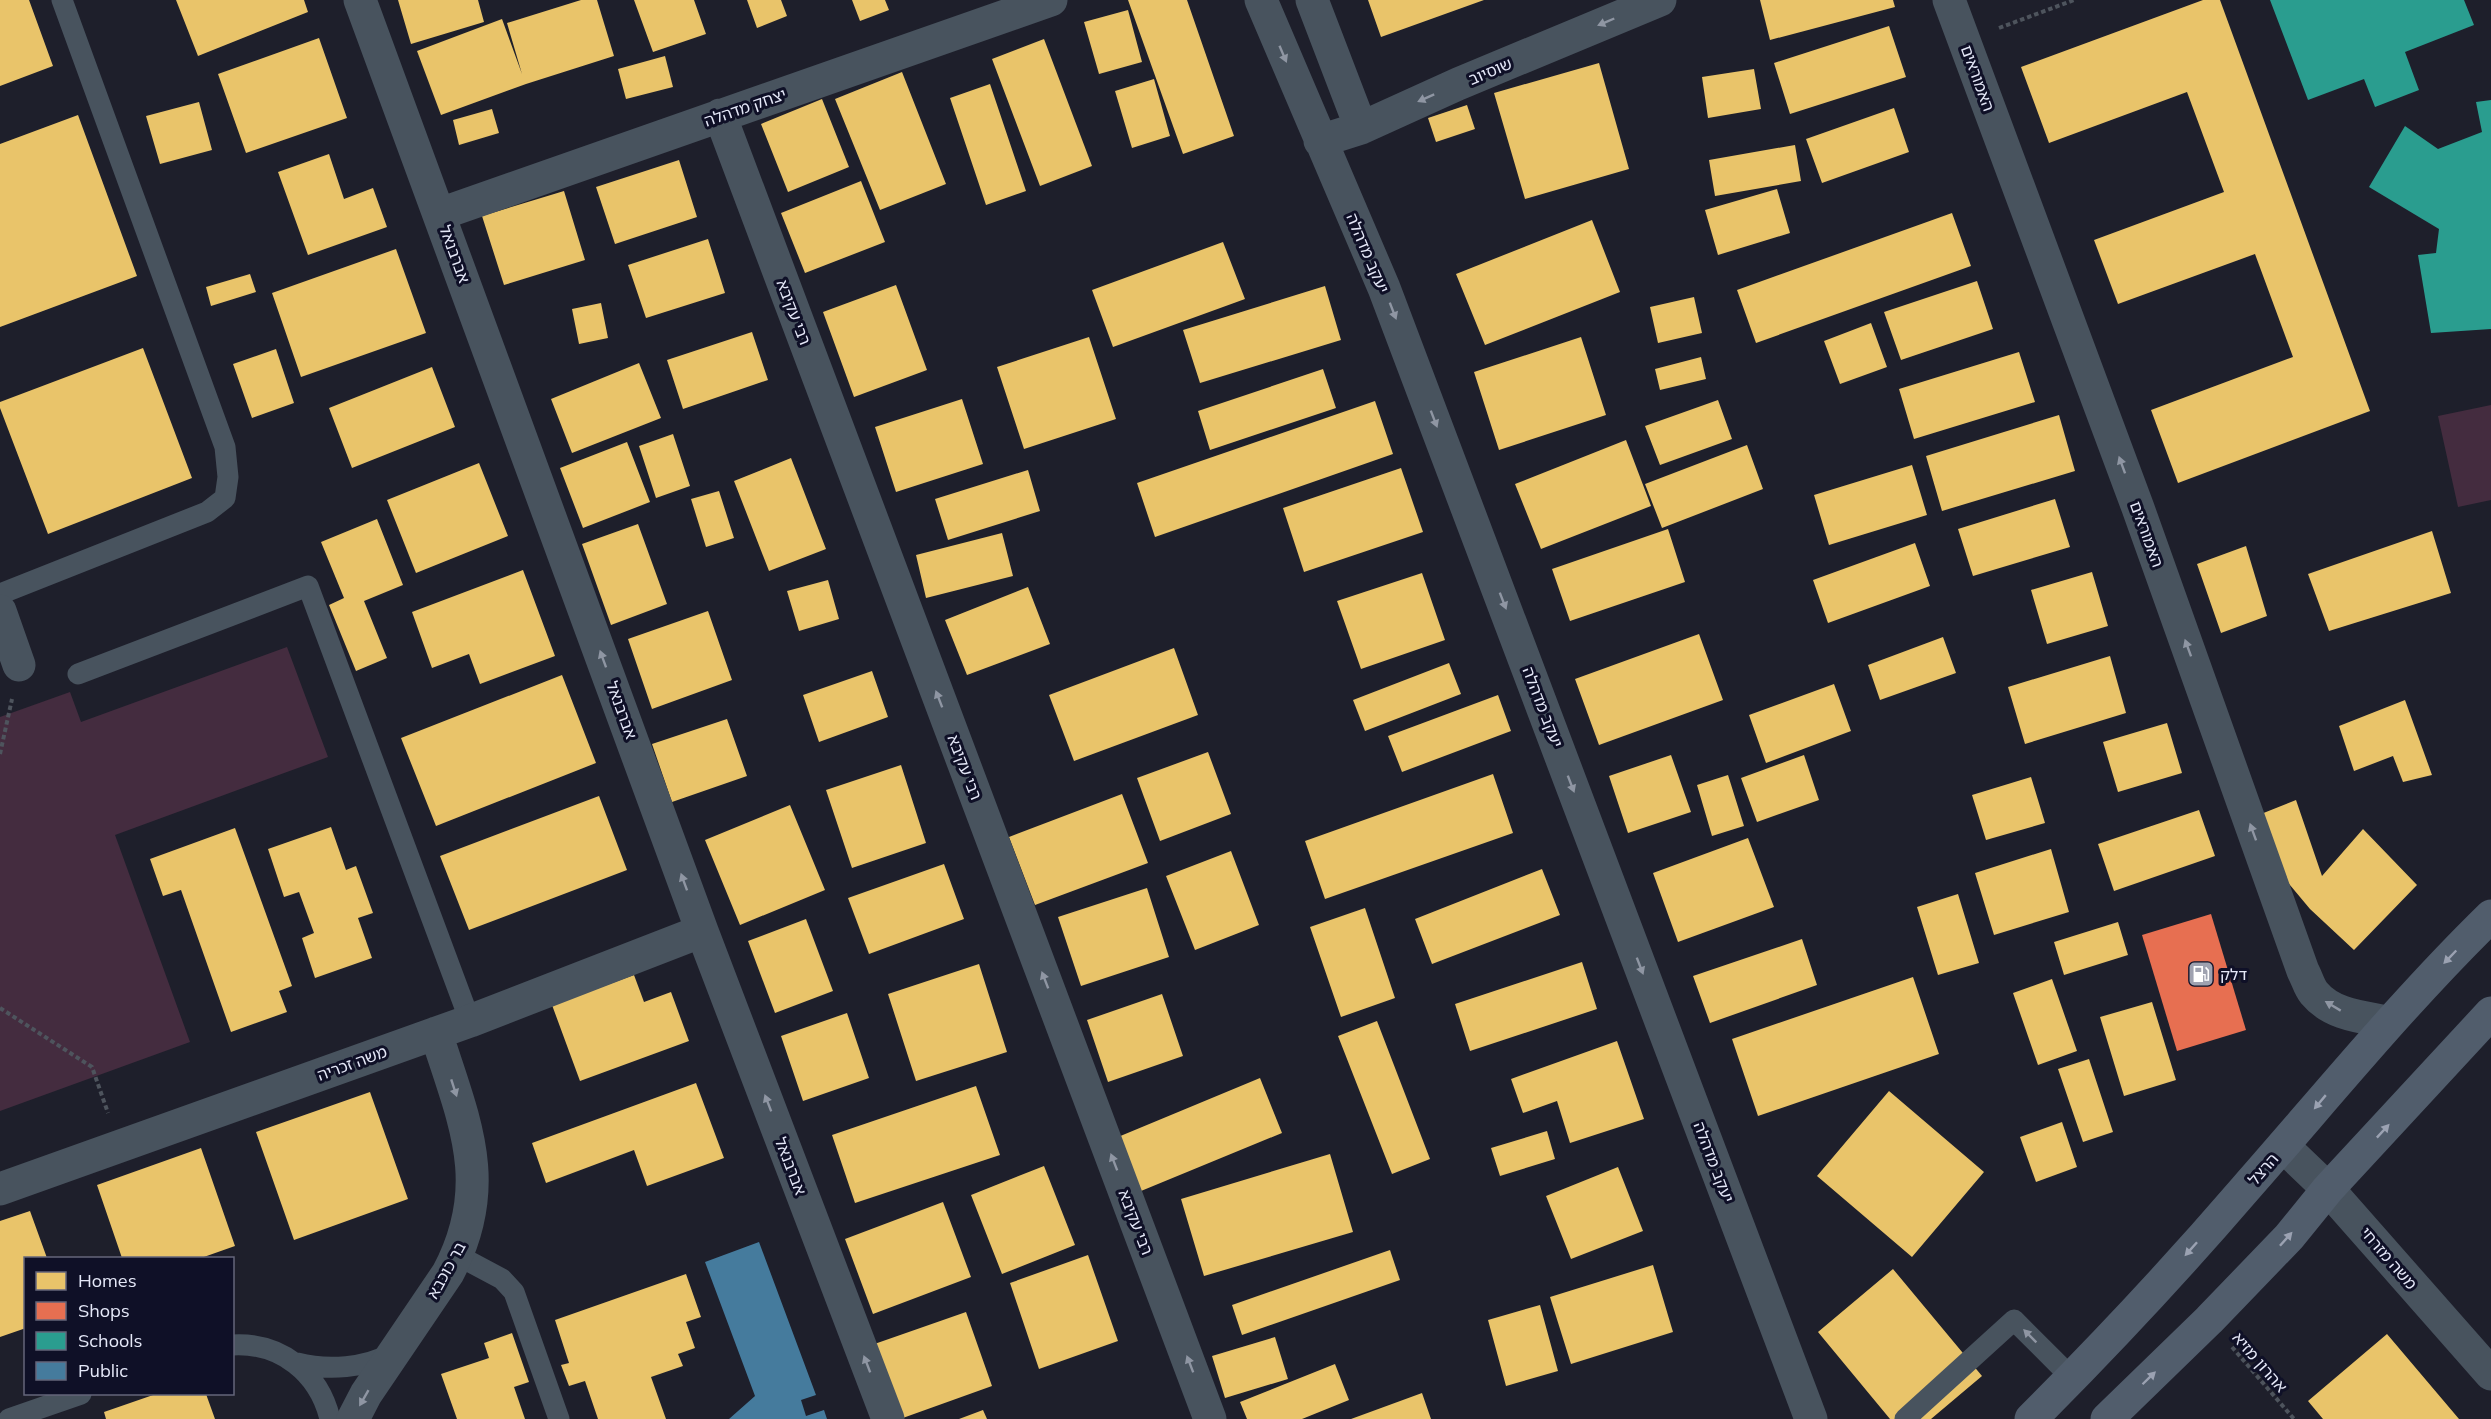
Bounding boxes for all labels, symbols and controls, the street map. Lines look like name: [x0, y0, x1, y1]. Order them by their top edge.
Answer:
one-way arrow: [1597, 18, 1615, 27]
street label: האמוראים: [1957, 42, 1999, 114]
one-way arrow: [1279, 45, 1288, 63]
street label: שוסיוב: [1465, 53, 1515, 89]
street label: יצחק מדהלה: [701, 84, 789, 130]
one-way arrow: [1417, 93, 1435, 103]
street label: יעקב מדהלה: [1342, 210, 1394, 296]
street label: אברבנאל: [435, 222, 475, 286]
street label: רבי עקיבא: [772, 277, 816, 347]
one-way arrow: [1388, 302, 1398, 320]
one-way arrow: [1429, 410, 1439, 428]
one-way arrow: [2116, 456, 2126, 474]
street label: האמוראים: [2126, 498, 2168, 570]
one-way arrow: [1498, 592, 1508, 610]
one-way arrow: [2182, 639, 2192, 657]
one-way arrow: [597, 650, 607, 668]
street label: יעקב מדהלה: [1518, 664, 1568, 750]
street label: אברבנאל: [602, 678, 642, 742]
one-way arrow: [934, 690, 944, 708]
street label: רבי עקיבא: [943, 732, 987, 802]
one-way arrow: [1567, 775, 1577, 793]
one-way arrow: [2248, 823, 2258, 841]
one-way arrow: [679, 873, 689, 891]
one-way arrow: [2443, 950, 2457, 965]
one-way arrow: [1636, 957, 1646, 975]
fuel station icon: דלק: [2186, 959, 2216, 989]
place label: דלק: [2220, 964, 2247, 984]
one-way arrow: [1040, 970, 1050, 988]
one-way arrow: [2324, 1001, 2341, 1011]
street label: משה זכריה: [314, 1041, 390, 1085]
one-way arrow: [450, 1079, 459, 1097]
one-way arrow: [763, 1094, 773, 1112]
one-way arrow: [2314, 1094, 2327, 1109]
street label: יעקב מדהלה: [1689, 1119, 1739, 1205]
one-way arrow: [2376, 1124, 2389, 1139]
street label: אברבנאל: [771, 1134, 811, 1198]
street label: הרצל: [2244, 1149, 2282, 1189]
one-way arrow: [1108, 1153, 1118, 1171]
street label: רבי עקיבא: [1114, 1187, 1158, 1257]
street label: משה מזרחי: [2357, 1223, 2421, 1293]
one-way arrow: [2279, 1232, 2292, 1247]
street label: בר כוכבא: [422, 1238, 470, 1302]
one-way arrow: [2185, 1241, 2198, 1256]
legend: [24, 1257, 234, 1395]
text: Homes: [78, 1269, 137, 1292]
text: Shops: [78, 1299, 130, 1322]
street label: אהרון מזיא: [2228, 1328, 2292, 1396]
text: Schools: [78, 1329, 143, 1352]
one-way arrow: [2023, 1329, 2037, 1343]
one-way arrow: [862, 1355, 871, 1373]
one-way arrow: [1184, 1355, 1194, 1373]
text: Public: [78, 1359, 128, 1382]
one-way arrow: [2142, 1371, 2157, 1385]
one-way arrow: [359, 1390, 370, 1406]

